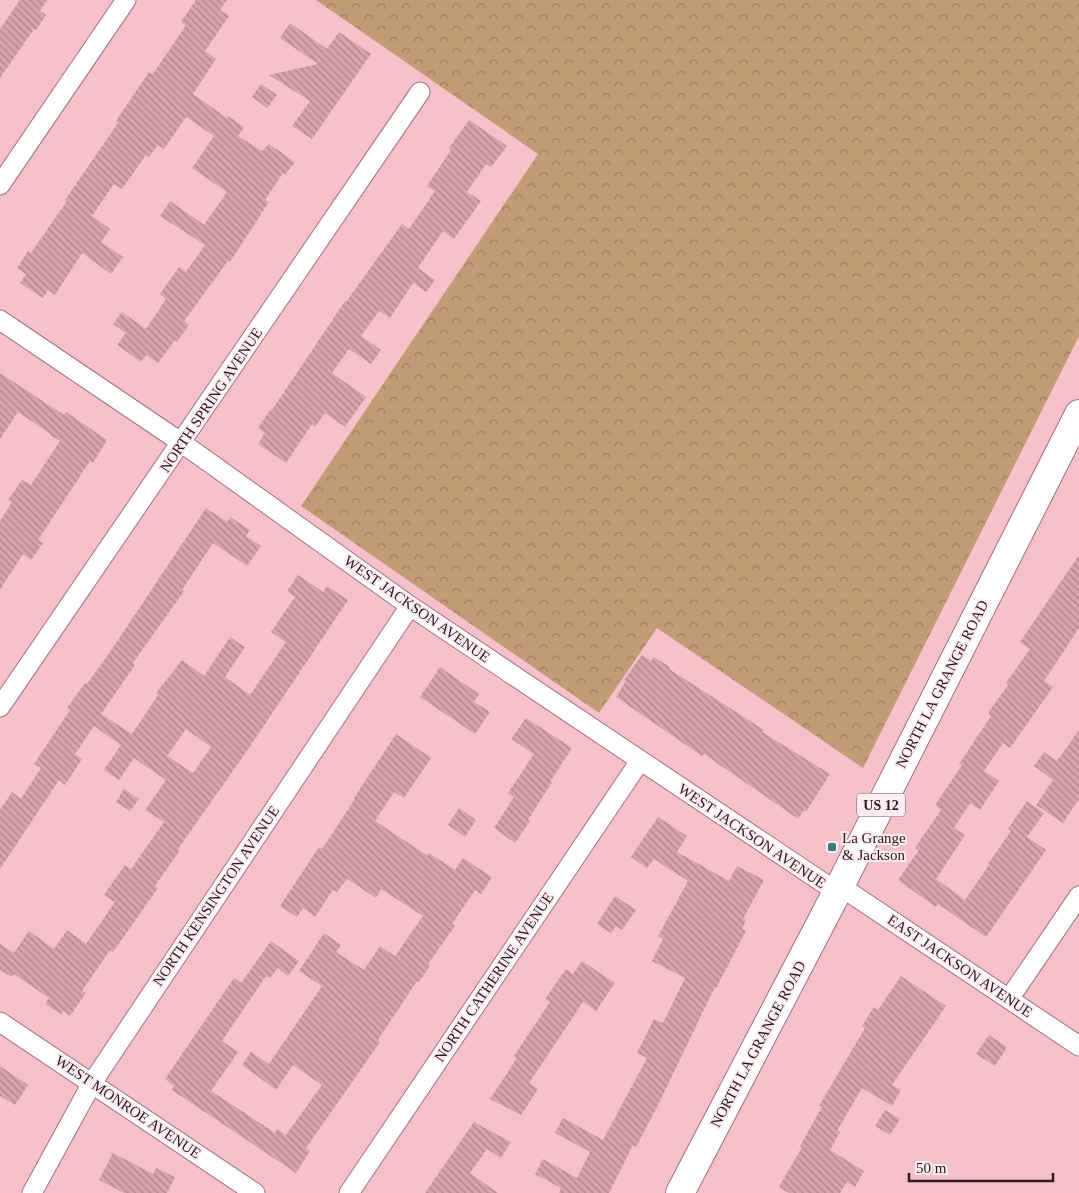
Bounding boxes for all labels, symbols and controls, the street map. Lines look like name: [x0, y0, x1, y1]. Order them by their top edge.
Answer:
street label: NORTH SPRING AVENUE: [157, 325, 265, 475]
street label: WEST JACKSON AVENUE: [341, 552, 493, 666]
street label: NORTH LA GRANGE ROAD: [893, 597, 991, 771]
street label: WEST JACKSON AVENUE: [675, 781, 829, 891]
road number: US 12: [857, 794, 905, 816]
street label: NORTH KENSINGTON AVENUE: [150, 803, 282, 989]
place label: La Grange & Jackson: [842, 830, 906, 863]
marker: La Grange & Jackson: [826, 841, 838, 853]
street label: NORTH CATHERINE AVENUE: [431, 889, 557, 1065]
street label: EAST JACKSON AVENUE: [885, 912, 1035, 1020]
street label: NORTH LA GRANGE ROAD: [707, 958, 809, 1130]
street label: WEST MONROE AVENUE: [52, 1052, 204, 1162]
scale bar: [909, 1150, 1053, 1182]
text: 50 m: [916, 1160, 947, 1176]

